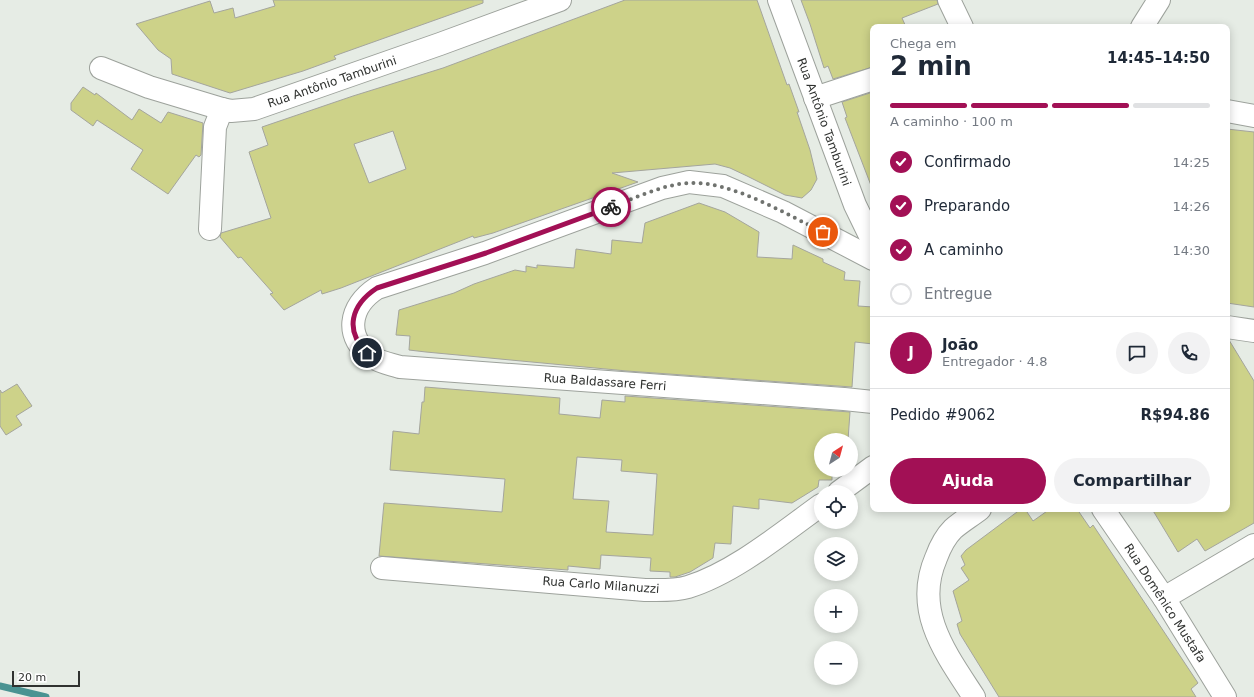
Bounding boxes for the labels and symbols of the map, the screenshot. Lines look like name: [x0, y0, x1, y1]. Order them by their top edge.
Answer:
street label: Rua Antônio Tamburini: [266, 53, 398, 111]
street label: Rua Antônio Tamburini: [794, 56, 854, 188]
courier: [591, 187, 631, 227]
pin: [806, 215, 840, 249]
pin: [350, 336, 384, 370]
street label: Rua Baldassare Ferri: [543, 371, 667, 393]
north arrow: [814, 433, 858, 477]
street label: Rua Domênico Mustafa: [1121, 541, 1209, 665]
street label: Rua Carlo Milanuzzi: [542, 574, 660, 596]
scale bar: [12, 669, 80, 688]

